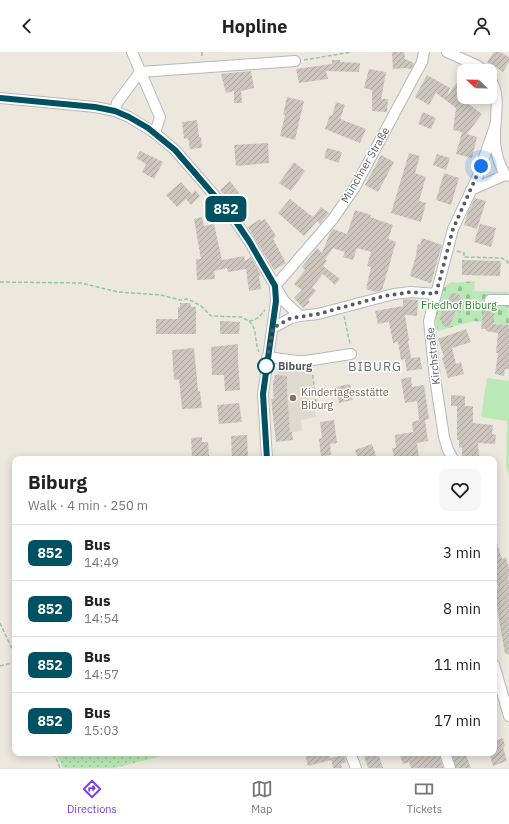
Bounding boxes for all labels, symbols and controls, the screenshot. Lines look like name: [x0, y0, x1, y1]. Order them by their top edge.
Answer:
icon: back: [16, 15, 38, 37]
text: Hopline: [222, 15, 287, 38]
icon: person: [471, 15, 493, 37]
north arrow: [457, 64, 497, 104]
map controls: [457, 64, 497, 104]
street label: Münchner Straße: [338, 125, 392, 205]
your location: [471, 156, 491, 176]
line badge: 852: [203, 196, 249, 222]
text: 852: [213, 200, 239, 218]
park label: Friedhof Biburg: [421, 298, 497, 312]
street label: Kirchstraße: [423, 327, 443, 385]
marker: Biburg: [257, 357, 275, 375]
district label: BIBURG: [348, 358, 402, 375]
place label: Biburg: [278, 359, 313, 373]
place label: Kindertagesstätte Biburg: [301, 385, 389, 412]
marker: Kindertagesstätte Biburg: [288, 393, 298, 403]
button: heart: [439, 469, 481, 511]
text: Biburg: [28, 470, 87, 494]
text: Walk · 4 min · 250 m: [28, 497, 148, 514]
text: Bus: [84, 535, 111, 554]
text: 3 min: [443, 543, 481, 562]
text: 852: [37, 544, 63, 562]
text: 14:49: [84, 554, 119, 571]
text: Bus: [84, 591, 111, 610]
text: 8 min: [443, 599, 481, 618]
text: 852: [37, 600, 63, 618]
text: 14:54: [84, 610, 119, 627]
text: Bus: [84, 647, 111, 666]
text: 11 min: [434, 655, 481, 674]
text: 852: [37, 656, 63, 674]
text: 14:57: [84, 666, 119, 683]
text: Bus: [84, 703, 111, 722]
text: 17 min: [434, 711, 481, 730]
text: 852: [37, 712, 63, 730]
text: 15:03: [84, 722, 119, 739]
tab: Directions: [67, 778, 117, 816]
tab: Map: [251, 778, 273, 816]
tab: Tickets: [407, 778, 442, 816]

